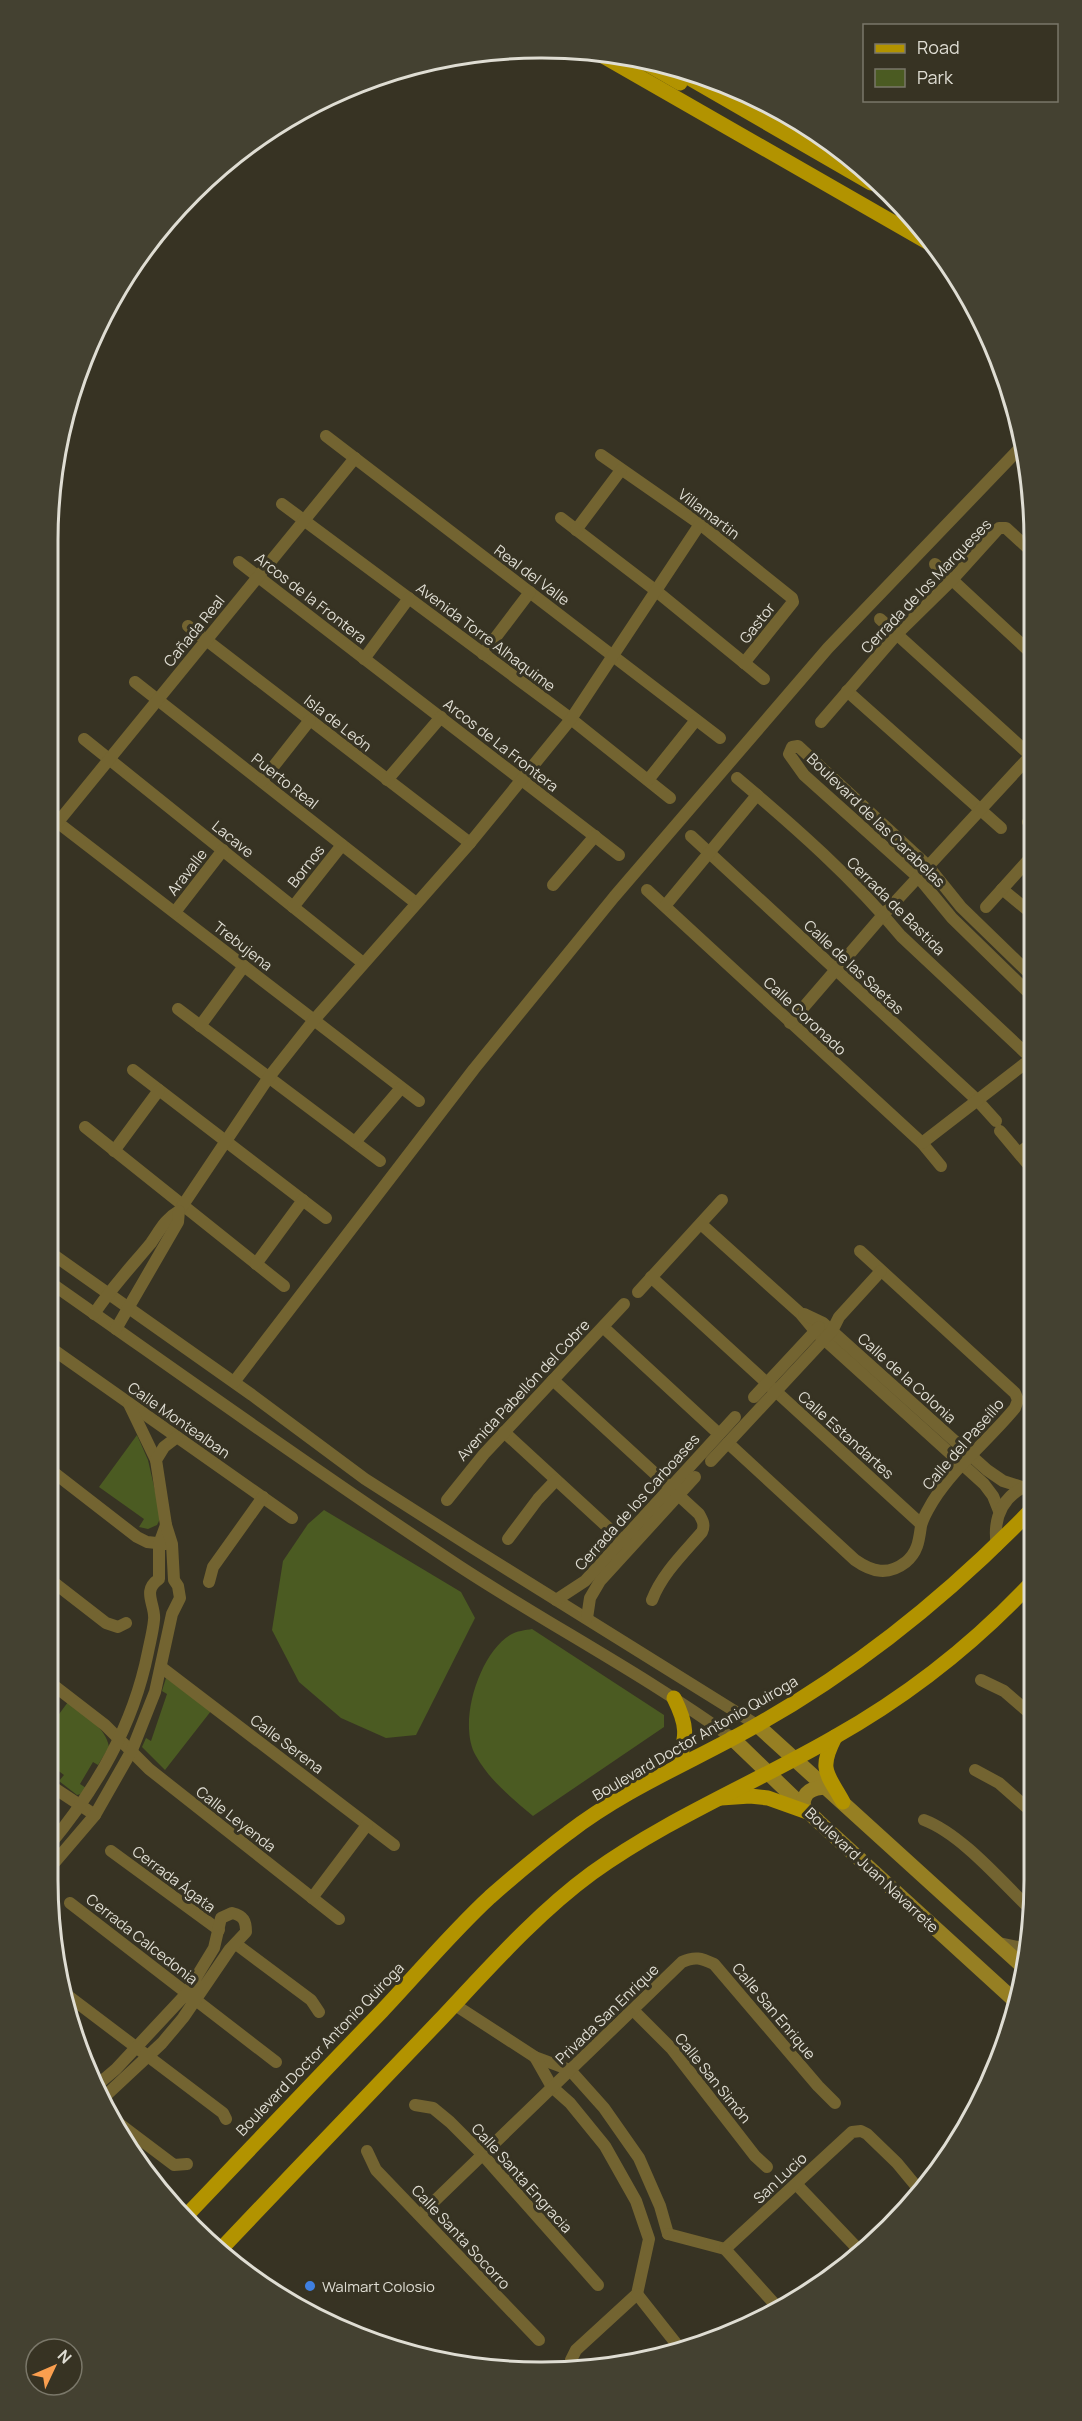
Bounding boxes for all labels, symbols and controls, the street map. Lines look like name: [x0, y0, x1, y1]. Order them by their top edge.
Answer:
legend: [863, 24, 1058, 102]
text: Road: [917, 35, 960, 59]
text: Park: [917, 65, 954, 89]
street label: Villamartin: [674, 484, 744, 544]
street label: Cerrada de los Marqueses: [856, 514, 996, 658]
street label: Real del Valle: [490, 540, 574, 610]
street label: Arcos de la Frontera: [251, 548, 371, 648]
street label: Avenida Torre Alhaquime: [412, 578, 560, 697]
street label: Cañada Real: [159, 591, 229, 671]
street label: Gastor: [734, 598, 780, 648]
street label: Isla de León: [300, 690, 376, 756]
street label: Arcos de La Frontera: [439, 693, 563, 797]
street label: Puerto Real: [247, 748, 323, 814]
street label: Boulevard de las Carabelas: [802, 748, 950, 892]
street label: Lacave: [208, 816, 259, 863]
street label: Bornos: [283, 840, 329, 892]
street label: Aravalle: [162, 844, 212, 900]
street label: Cerrada de Bastida: [842, 852, 950, 960]
street label: Calle de las Saetas: [799, 915, 909, 1019]
street label: Trebujena: [209, 916, 277, 976]
street label: Calle Coronado: [759, 972, 851, 1060]
street label: Avenida Pabellón del Cobre: [452, 1314, 594, 1465]
street label: Calle de la Colonia: [853, 1328, 961, 1428]
street label: Calle Montealban: [124, 1377, 234, 1463]
street label: Calle Estandartes: [793, 1386, 899, 1484]
street label: Calle del Paseíllo: [917, 1394, 1009, 1494]
street label: Cerrada de los Carboases: [570, 1429, 704, 1575]
street label: Boulevard Doctor Antonio Quiroga: [589, 1670, 801, 1806]
street label: Calle Serena: [246, 1709, 328, 1779]
street label: Calle Leyenda: [192, 1781, 280, 1857]
street label: Boulevard Juan Navarrete: [801, 1803, 943, 1938]
street label: Cerrada Ágata: [128, 1841, 220, 1917]
street label: Cerrada Calcedonia: [82, 1889, 202, 1989]
street label: Boulevard Doctor Antonio Quiroga: [231, 1958, 409, 2140]
street label: Calle San Enrique: [727, 1958, 821, 2064]
street label: Privada San Enrique: [551, 1959, 663, 2069]
street label: Calle San Simón: [670, 2028, 756, 2128]
street label: Calle Santa Engracia: [467, 2118, 577, 2238]
street label: San Lucio: [749, 2148, 812, 2208]
street label: Calle Santa Socorro: [407, 2180, 515, 2294]
place label: Walmart Colosio: [322, 2276, 435, 2297]
marker: Walmart Colosio: [303, 2279, 317, 2293]
north arrow: [24, 2337, 84, 2397]
text: N: [53, 2345, 77, 2368]

